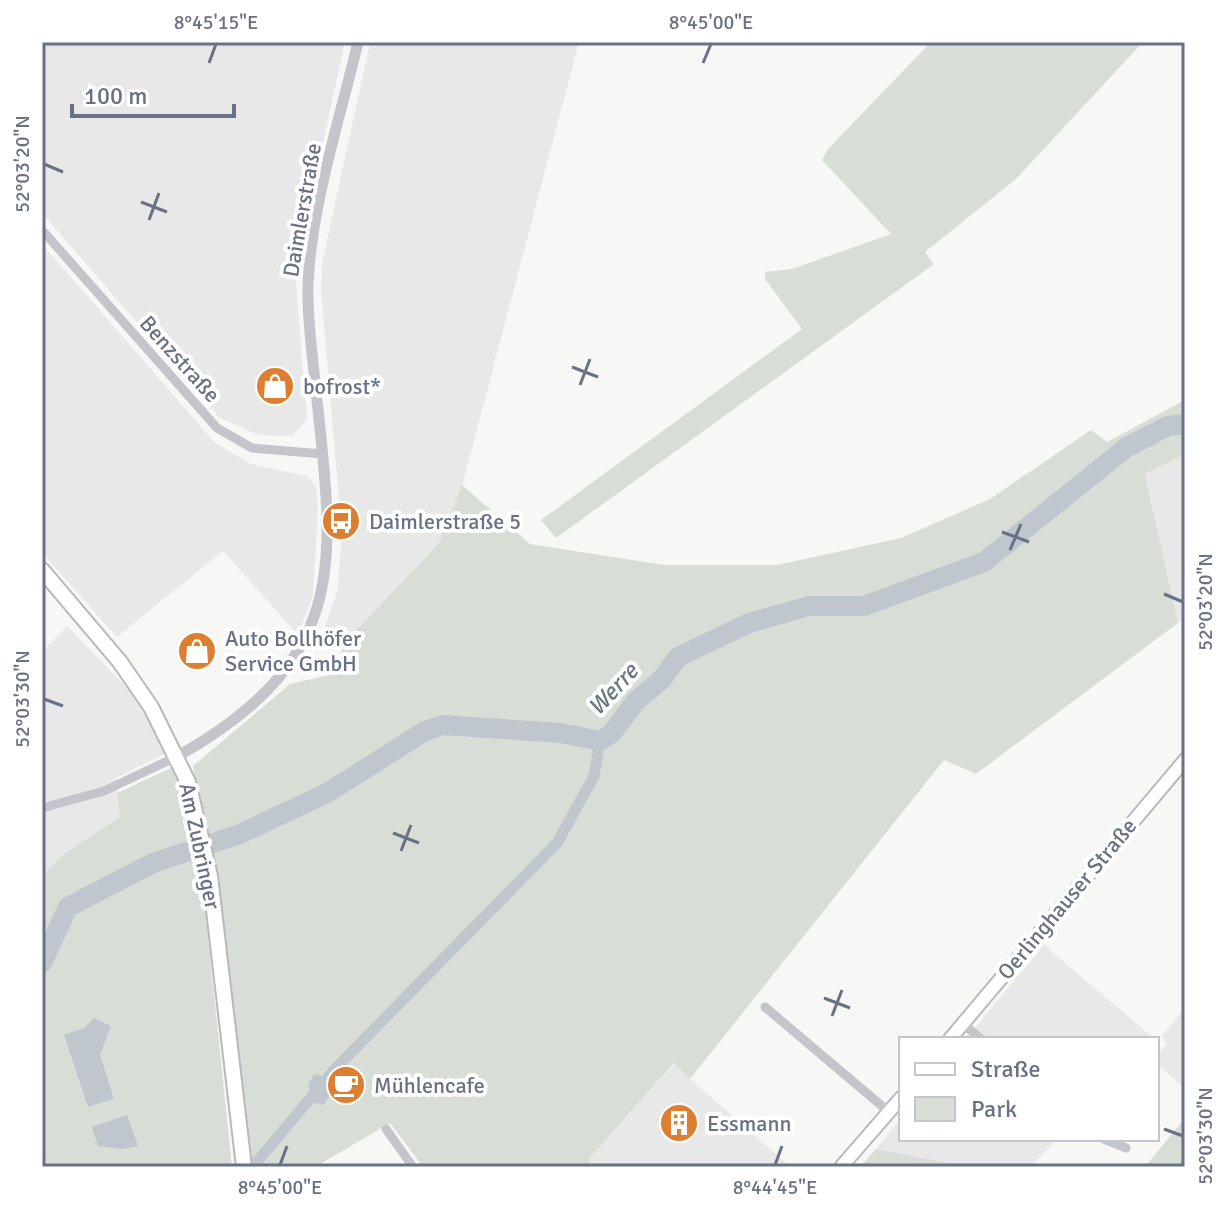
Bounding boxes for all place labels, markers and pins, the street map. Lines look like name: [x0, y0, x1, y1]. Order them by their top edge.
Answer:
shop icon: bofrost*: [254, 365, 296, 407]
place label: bofrost*: [303, 373, 381, 400]
bus stop icon: Daimlerstraße 5: [320, 500, 362, 542]
place label: Daimlerstraße 5: [369, 508, 521, 535]
place label: Auto Bollhöfer Service GmbH: [225, 625, 361, 677]
shop icon: Auto Bollhöfer Service GmbH: [176, 630, 218, 672]
cafe icon: Mühlencafe: [325, 1064, 367, 1106]
place label: Mühlencafe: [374, 1072, 485, 1099]
building icon: Essmann: [658, 1102, 700, 1144]
place label: Essmann: [707, 1110, 791, 1137]

